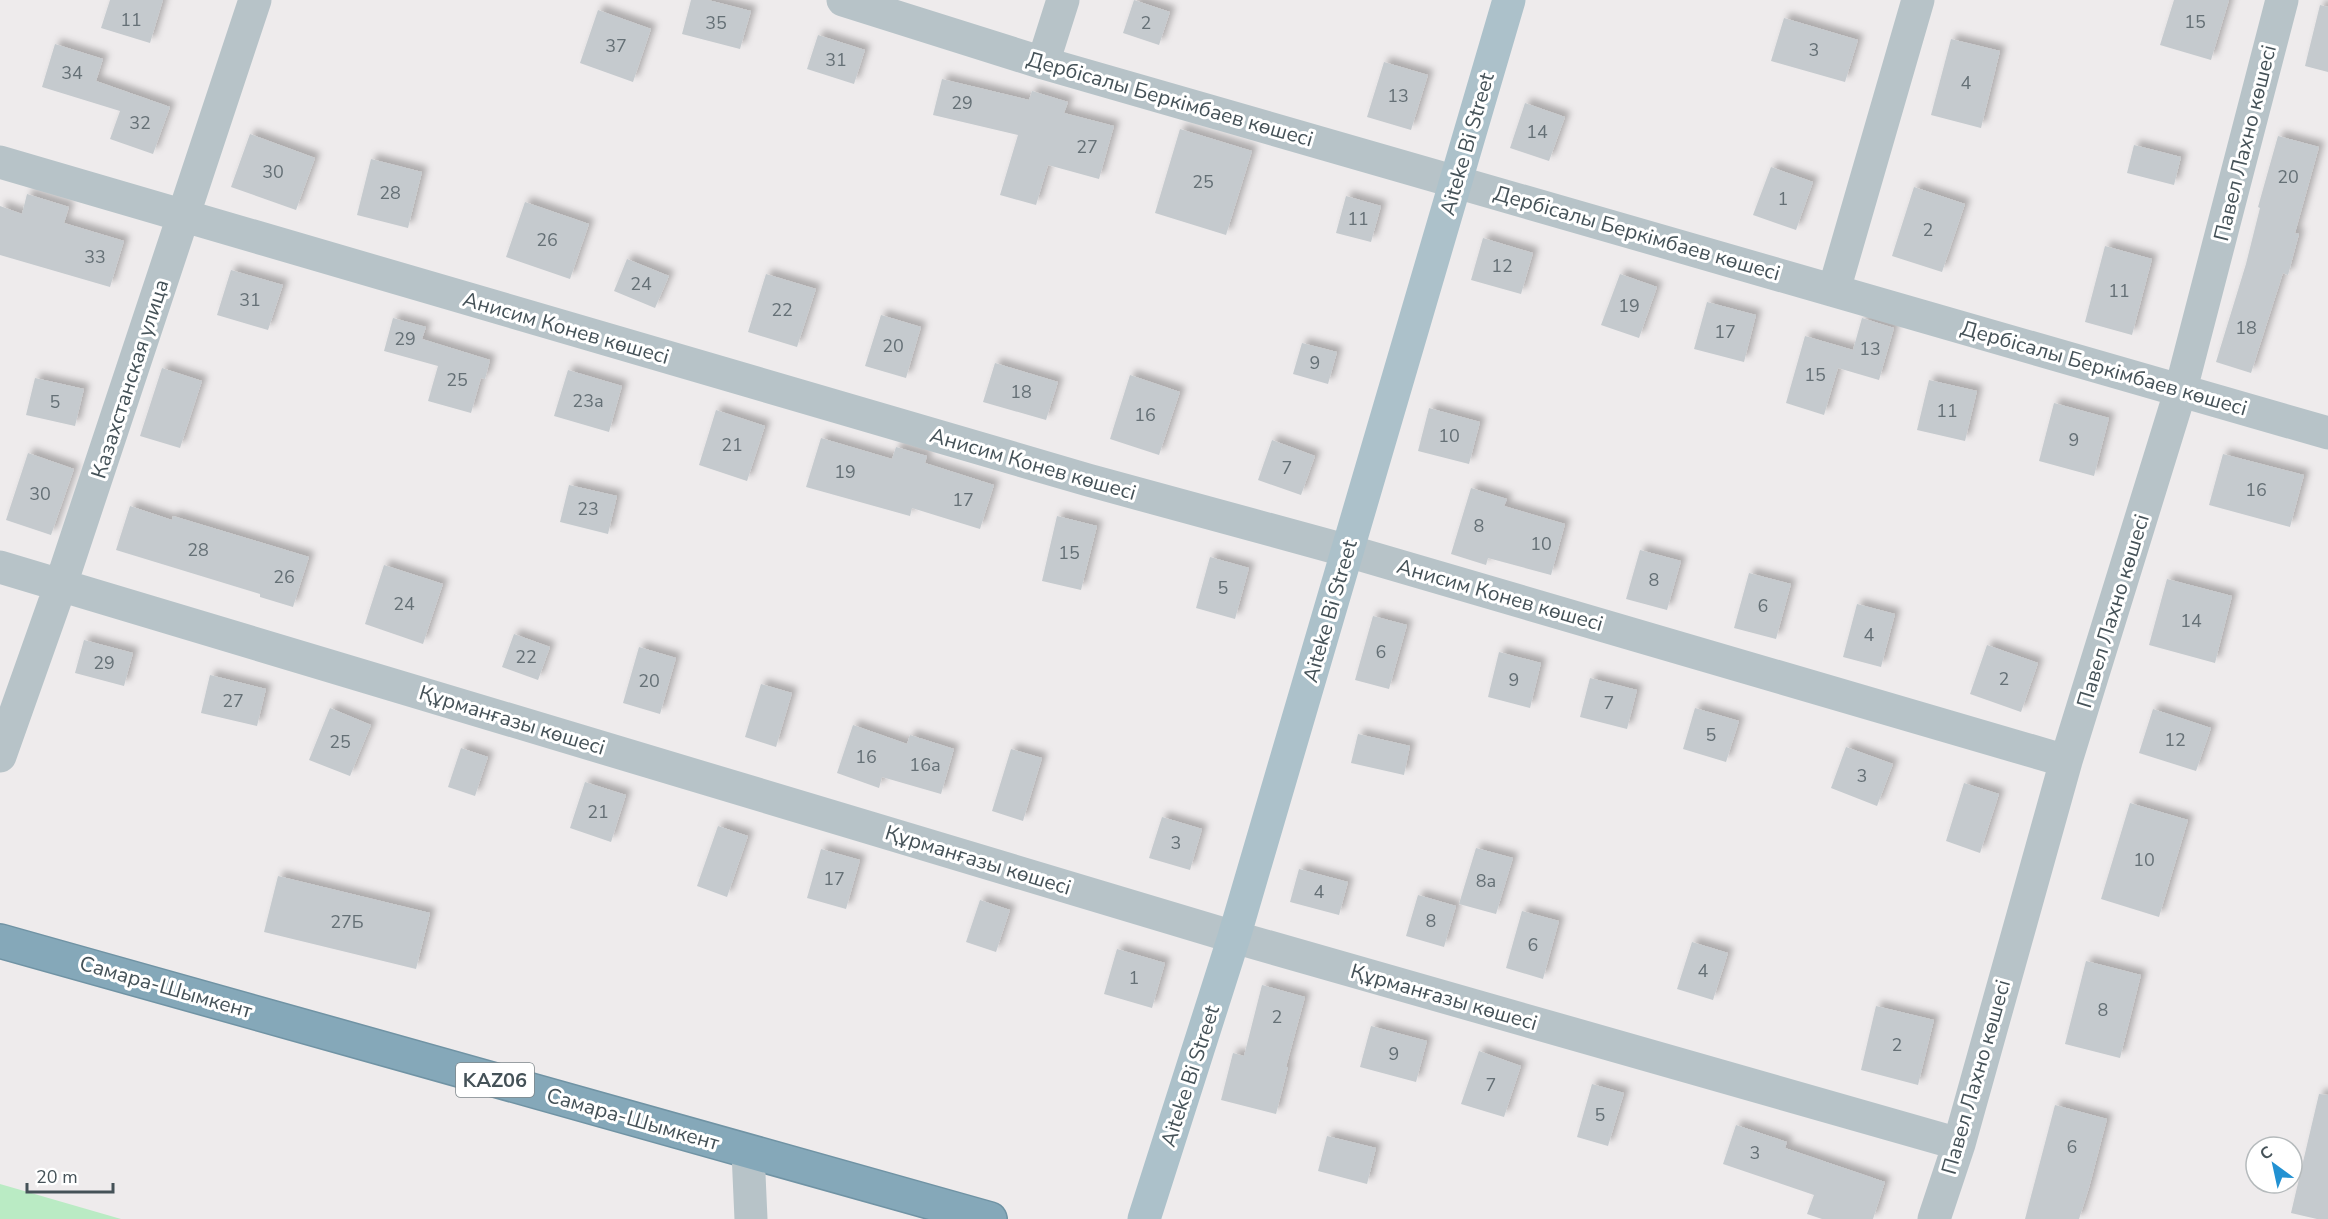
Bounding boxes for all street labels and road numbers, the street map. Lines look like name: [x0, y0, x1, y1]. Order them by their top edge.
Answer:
street label: Павел Лахно көшесі: [2207, 42, 2283, 244]
street label: Дербісалы Беркімбаев көшесі: [1024, 45, 1316, 153]
street label: Aiteke Bi Street: [1433, 69, 1501, 219]
street label: Дербісалы Беркімбаев көшесі: [1491, 179, 1783, 287]
street label: Казахстанская улица: [85, 276, 175, 482]
street label: Анисим Конев көшесі: [460, 285, 672, 371]
street label: Дербісалы Беркімбаев көшесі: [1958, 314, 2250, 422]
street label: Анисим Конев көшесі: [927, 421, 1139, 507]
street label: Павел Лахно көшесі: [2070, 511, 2156, 711]
street label: Aiteke Bi Street: [1296, 536, 1364, 686]
street label: Анисим Конев көшесі: [1394, 552, 1606, 638]
street label: Құрманғазы көшесі: [416, 678, 608, 762]
street label: Құрманғазы көшесі: [882, 818, 1074, 902]
street label: Самара-Шымкент: [76, 949, 256, 1025]
street label: Құрманғазы көшесі: [1347, 957, 1541, 1037]
street label: Павел Лахно көшесі: [1935, 976, 2017, 1178]
street label: Aiteke Bi Street: [1154, 1001, 1226, 1150]
road number: KАZ06: [456, 1063, 534, 1097]
street label: Самара-Шымкент: [543, 1081, 723, 1157]

